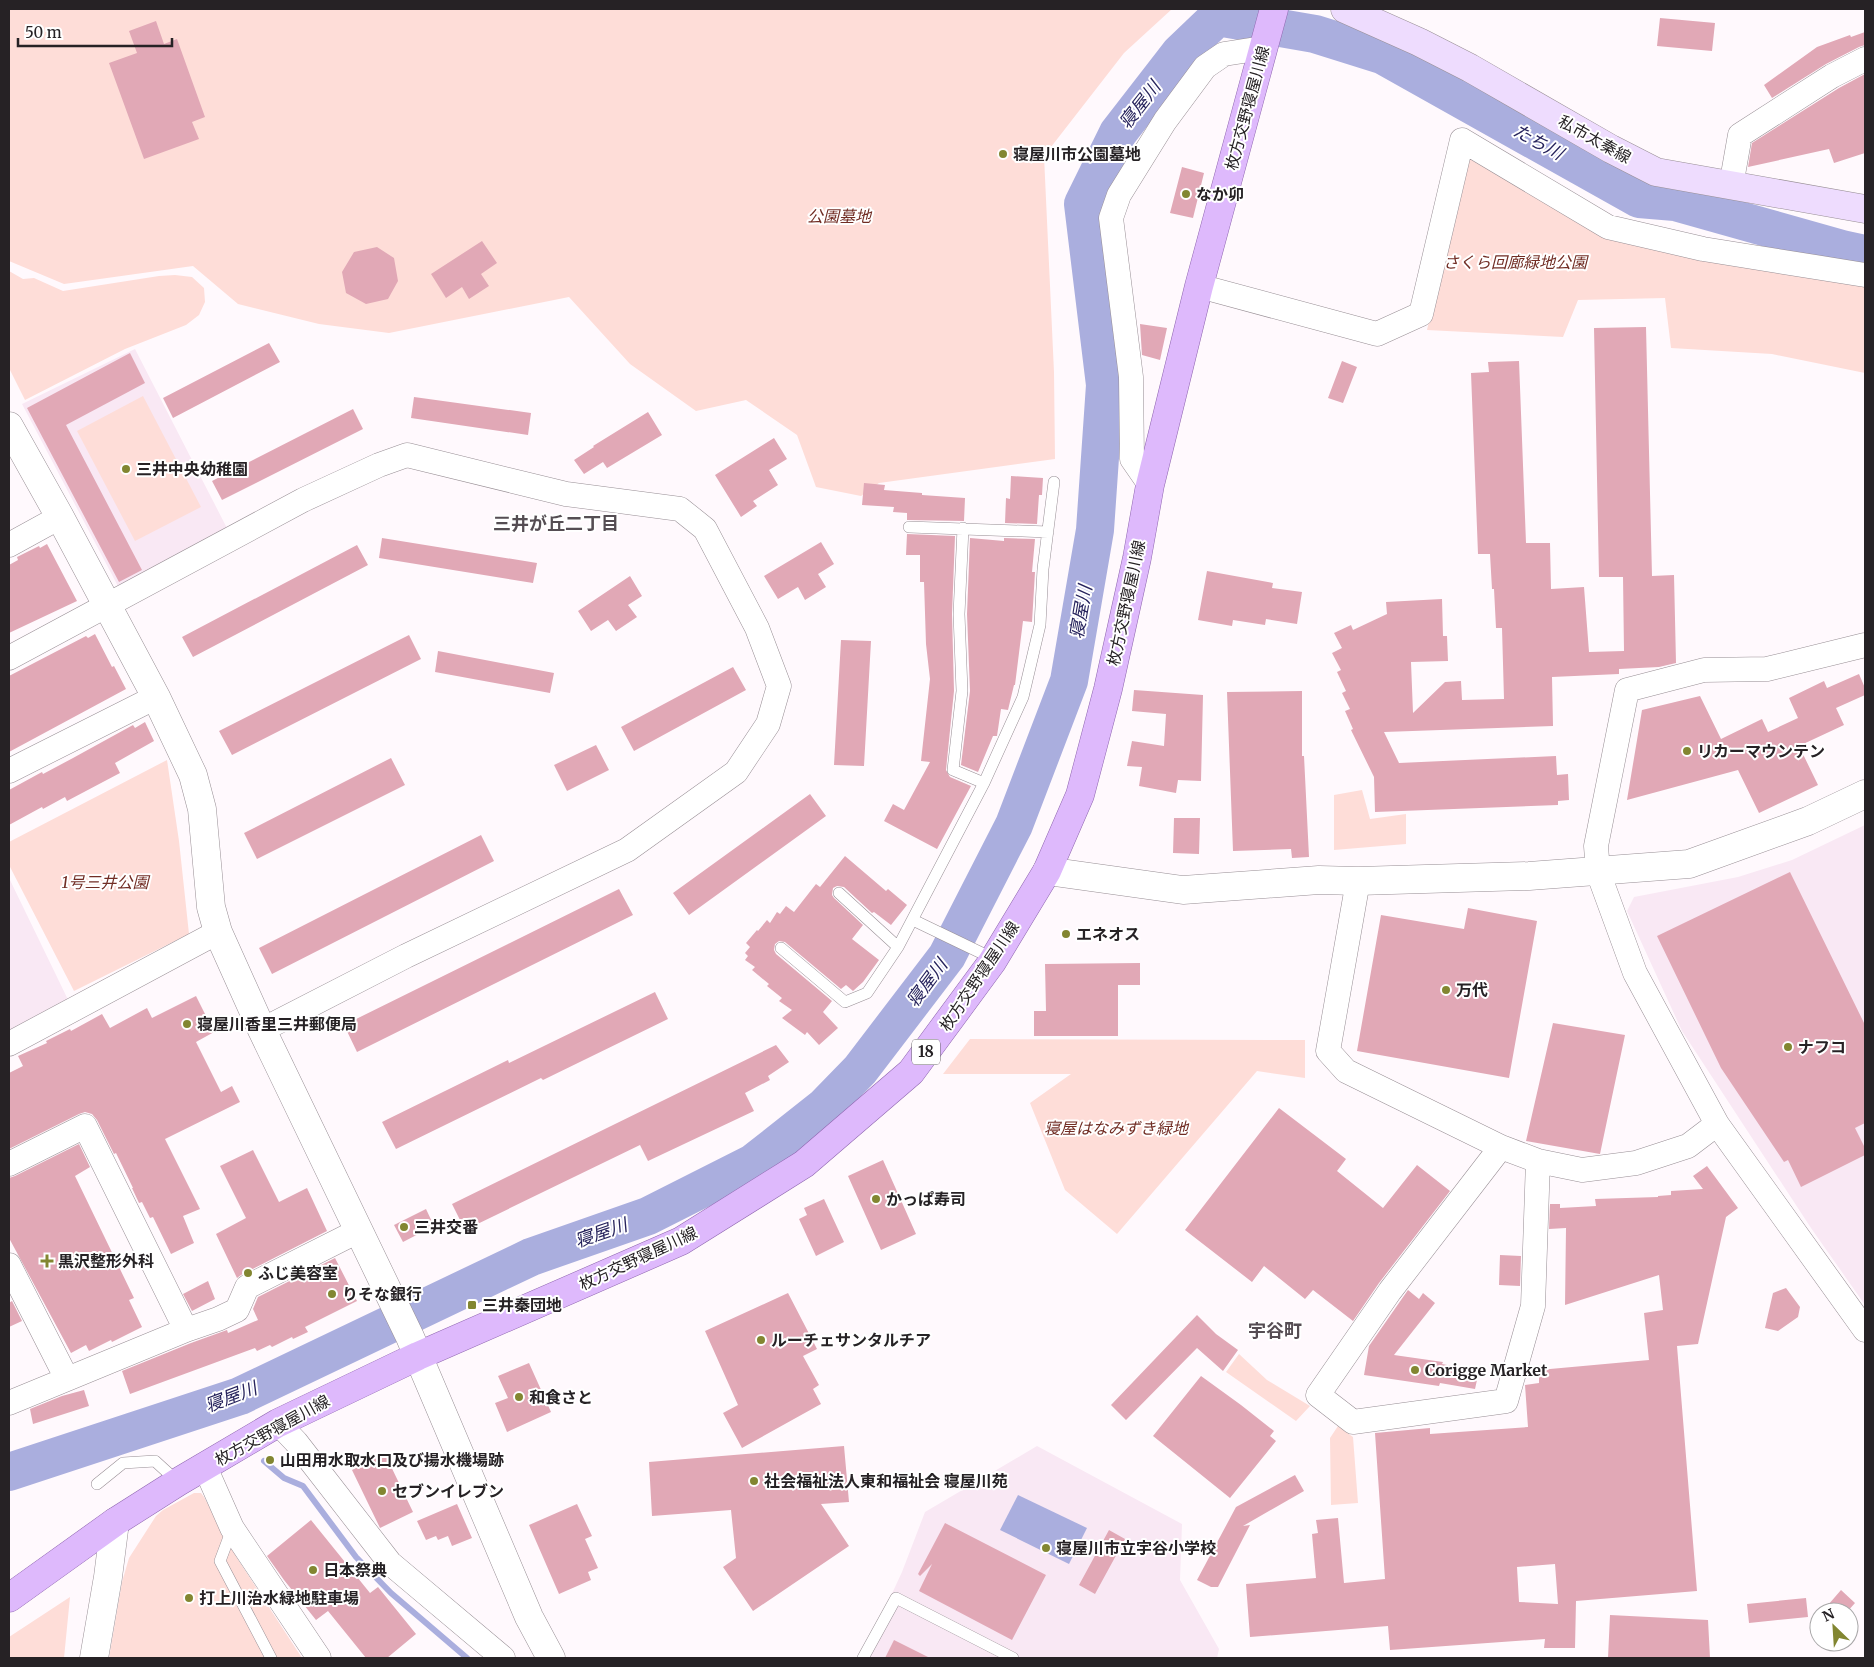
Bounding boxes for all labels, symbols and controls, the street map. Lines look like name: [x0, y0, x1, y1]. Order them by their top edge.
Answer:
scale bar: [18, 15, 171, 47]
text: 50 m: [25, 23, 62, 42]
street label: 枚方交野寝屋川線: [1221, 44, 1273, 172]
water label: 寝屋川: [1114, 75, 1167, 133]
street label: 私市太秦線: [1555, 111, 1635, 167]
water label: たち川: [1509, 118, 1569, 166]
place label: 寝屋川市公園墓地: [1013, 144, 1141, 164]
marker: 寝屋川市公園墓地: [997, 148, 1009, 160]
place label: なか卯: [1196, 184, 1244, 204]
marker: なか卯: [1180, 188, 1192, 200]
park label: 公園墓地: [807, 206, 873, 226]
park label: さくら回廊緑地公園: [1443, 252, 1589, 272]
place label: 三井中央幼稚園: [136, 459, 248, 479]
marker: 三井中央幼稚園: [120, 463, 132, 475]
district label: 三井が丘二丁目: [493, 512, 619, 535]
street label: 枚方交野寝屋川線: [1103, 538, 1149, 668]
water label: 寝屋川: [1064, 581, 1097, 640]
place label: リカーマウンテン: [1697, 741, 1825, 761]
marker: リカーマウンテン: [1681, 745, 1693, 757]
park label: 1号三井公園: [62, 872, 150, 892]
street label: 枚方交野寝屋川線: [935, 917, 1023, 1035]
place label: エネオス: [1076, 924, 1140, 944]
marker: エネオス: [1060, 928, 1072, 940]
water label: 寝屋川: [901, 953, 953, 1011]
place label: 万代: [1456, 980, 1488, 1000]
marker: 万代: [1440, 984, 1452, 996]
place label: 寝屋川香里三井郵便局: [197, 1014, 357, 1034]
marker: 寝屋川香里三井郵便局: [181, 1018, 193, 1030]
place label: ナフコ: [1798, 1037, 1846, 1057]
road number: 18: [912, 1040, 940, 1064]
marker: ナフコ: [1782, 1041, 1794, 1053]
park label: 寝屋はなみずき緑地: [1044, 1118, 1190, 1138]
place label: かっぱ寿司: [886, 1189, 966, 1209]
marker: かっぱ寿司: [870, 1193, 882, 1205]
water label: 寝屋川: [572, 1212, 632, 1252]
place label: 三井交番: [414, 1217, 478, 1237]
marker: 三井交番: [398, 1221, 410, 1233]
street label: 枚方交野寝屋川線: [576, 1222, 700, 1294]
place label: 黒沢整形外科: [58, 1251, 154, 1271]
marker: 黒沢整形外科: [40, 1254, 54, 1268]
place label: ふじ美容室: [258, 1263, 338, 1283]
marker: ふじ美容室: [242, 1267, 254, 1279]
place label: りそな銀行: [342, 1284, 422, 1304]
marker: りそな銀行: [326, 1288, 338, 1300]
place label: 三井秦団地: [482, 1295, 562, 1315]
marker: 三井秦団地: [466, 1299, 478, 1311]
district label: 宇谷町: [1248, 1319, 1302, 1342]
place label: ルーチェサンタルチア: [771, 1330, 931, 1350]
marker: ルーチェサンタルチア: [755, 1334, 767, 1346]
place label: Corigge Market: [1425, 1360, 1548, 1380]
marker: Corigge Market: [1409, 1364, 1421, 1376]
water label: 寝屋川: [201, 1375, 262, 1417]
place label: 和食さと: [529, 1387, 593, 1407]
street label: 枚方交野寝屋川線: [211, 1390, 333, 1470]
marker: 和食さと: [513, 1391, 525, 1403]
place label: 山田用水取水口及び揚水機場跡: [280, 1450, 504, 1470]
marker: 山田用水取水口及び揚水機場跡: [264, 1454, 276, 1466]
place label: 社会福祉法人東和福祉会 寝屋川苑: [764, 1471, 1008, 1491]
marker: 社会福祉法人東和福祉会 寝屋川苑: [748, 1475, 760, 1487]
place label: セブンイレブン: [392, 1481, 504, 1501]
marker: セブンイレブン: [376, 1485, 388, 1497]
place label: 寝屋川市立宇谷小学校: [1056, 1538, 1216, 1558]
marker: 寝屋川市立宇谷小学校: [1040, 1542, 1052, 1554]
place label: 日本祭典: [323, 1560, 387, 1580]
marker: 日本祭典: [307, 1564, 319, 1576]
place label: 打上川治水緑地駐車場: [199, 1588, 359, 1608]
marker: 打上川治水緑地駐車場: [183, 1592, 195, 1604]
north arrow: [1809, 1602, 1859, 1652]
text: N: [1820, 1605, 1837, 1626]

